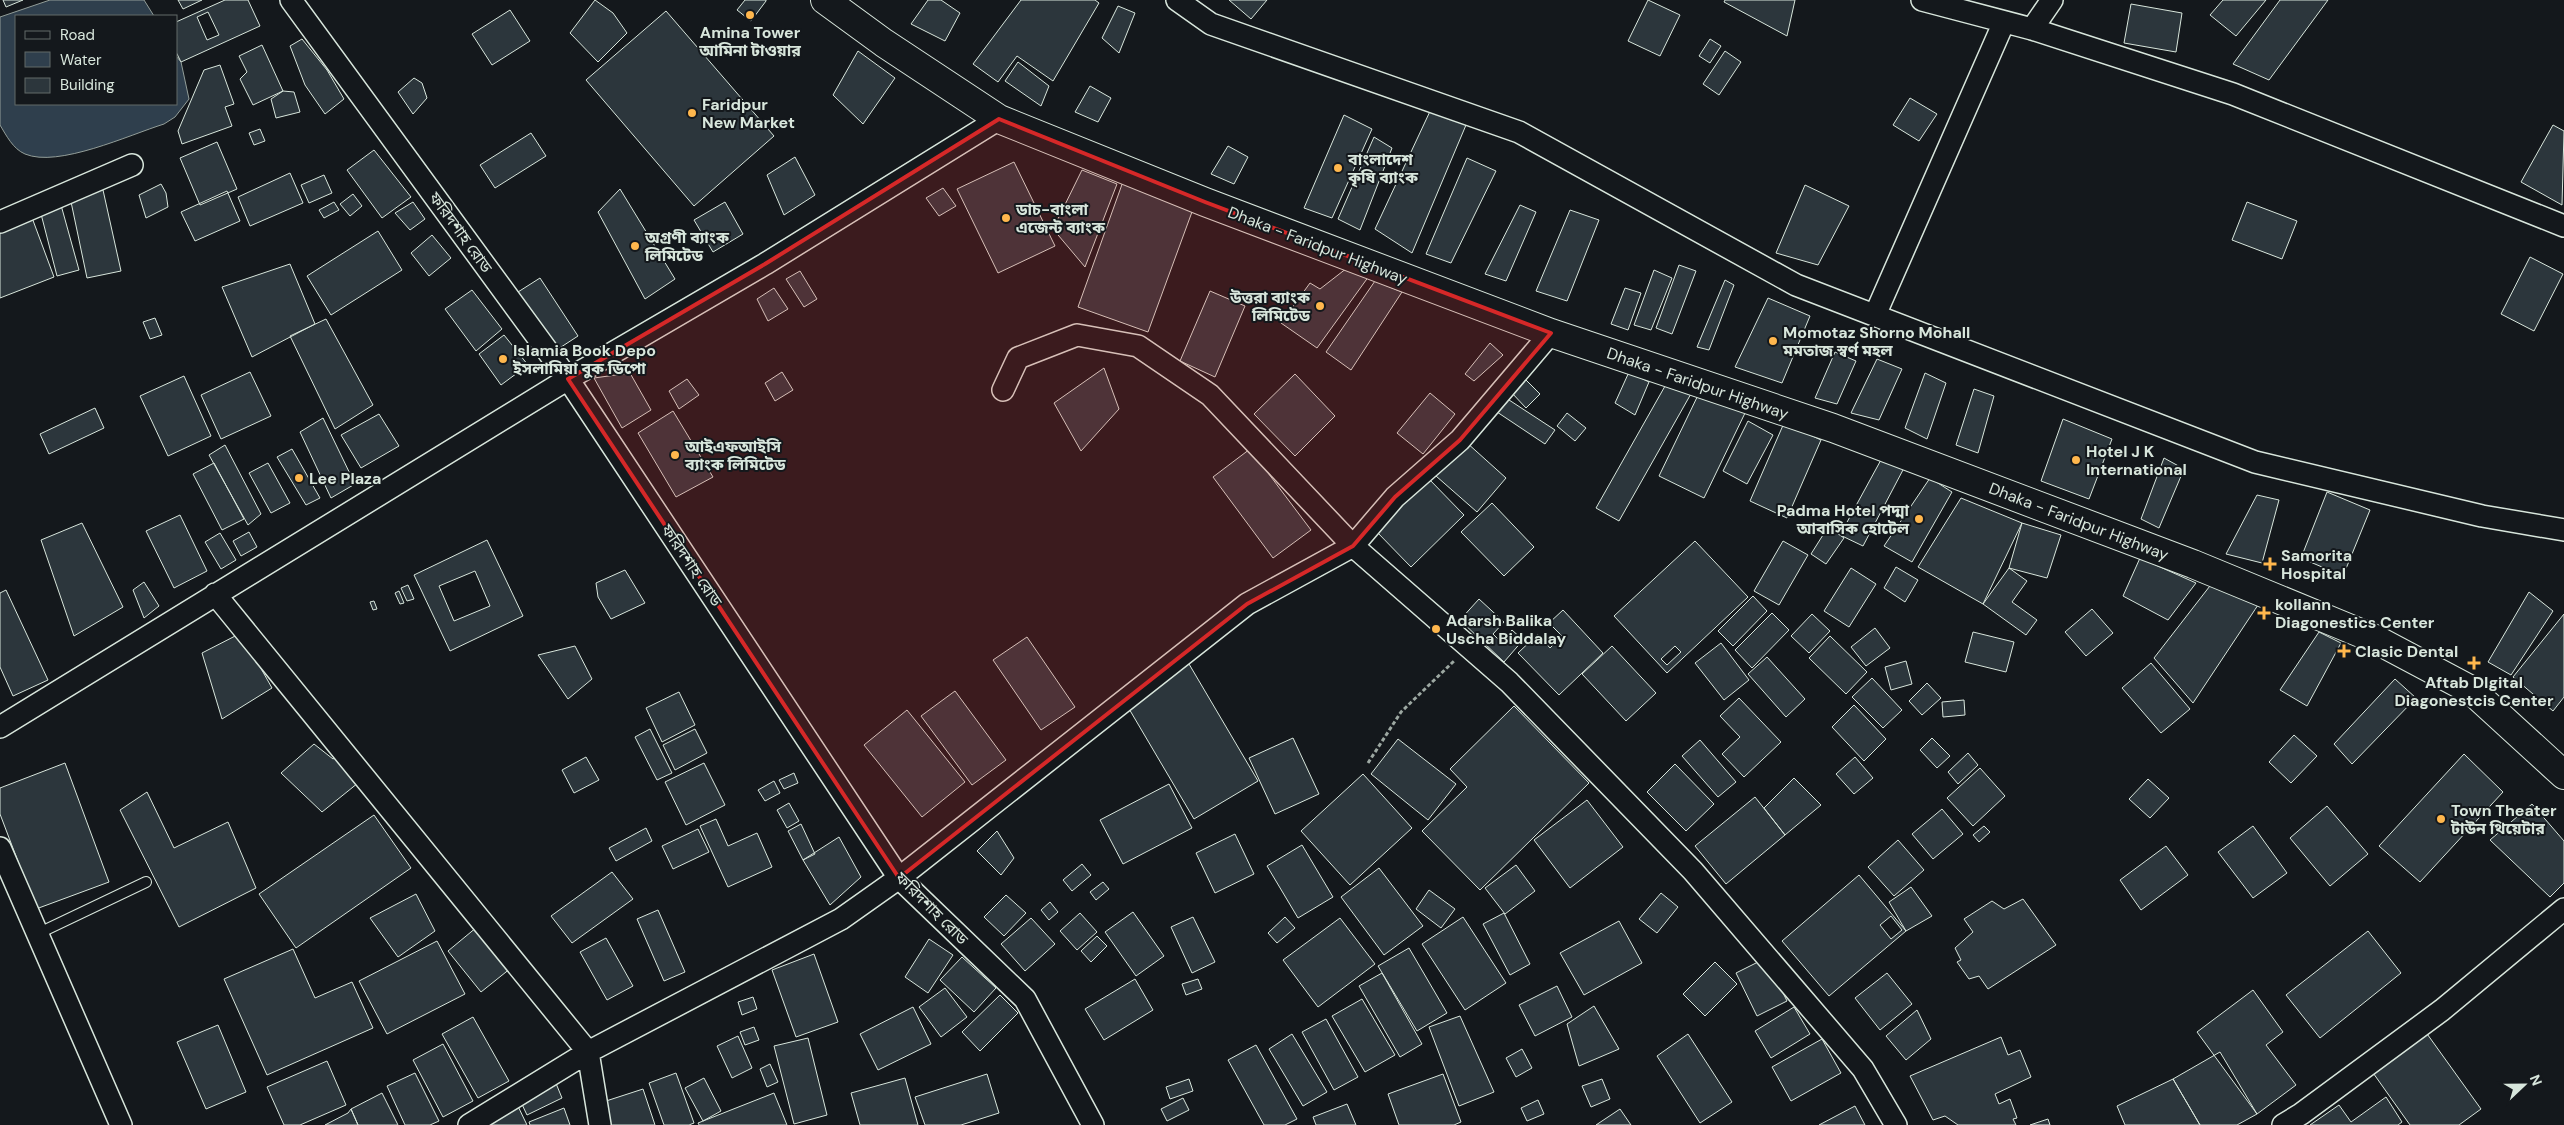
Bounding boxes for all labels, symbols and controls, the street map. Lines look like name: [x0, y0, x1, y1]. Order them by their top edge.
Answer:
marker: Amina Tower আমিনা টাওয়ার: [744, 9, 756, 21]
legend: [15, 15, 178, 105]
place label: Amina Tower আমিনা টাওয়ার: [698, 22, 801, 61]
text: Road: [60, 25, 95, 45]
text: Water: [60, 50, 102, 70]
text: Building: [60, 75, 115, 95]
place label: Faridpur New Market: [702, 94, 795, 133]
marker: Faridpur New Market: [686, 107, 698, 119]
place label: বাংলাদেশ কৃষি ব্যাংক: [1347, 149, 1419, 188]
marker: বাংলাদেশ কৃষি ব্যাংক: [1332, 162, 1344, 174]
street label: ফরিদশাহ রোড: [424, 187, 497, 277]
place label: ডাচ-বাংলা এজেন্ট ব্যাংক: [1015, 199, 1106, 238]
street label: Dhaka - Faridpur Highway: [1225, 201, 1411, 289]
marker: ডাচ-বাংলা এজেন্ট ব্যাংক: [1000, 212, 1012, 224]
place label: অগ্রণী ব্যাংক লিমিটেড: [644, 227, 730, 266]
marker: অগ্রণী ব্যাংক লিমিটেড: [629, 240, 641, 252]
place label: উত্তরা ব্যাংক লিমিটেড: [1229, 287, 1311, 326]
marker: উত্তরা ব্যাংক লিমিটেড: [1314, 300, 1326, 312]
place label: Momotaz Shorno Mohall মমতাজ স্বর্ণ মহল: [1782, 322, 1970, 361]
marker: Momotaz Shorno Mohall মমতাজ স্বর্ণ মহল: [1767, 335, 1779, 347]
place label: Islamia Book Depo ইসলামিয়া বুক ডিপো: [512, 340, 656, 379]
street label: Dhaka - Faridpur Highway: [1604, 342, 1792, 424]
marker: Islamia Book Depo ইসলামিয়া বুক ডিপো: [497, 353, 509, 365]
place label: আইএফআইসি ব্যাংক লিমিটেড: [684, 436, 786, 475]
place label: Hotel J K International: [2086, 441, 2187, 480]
marker: আইএফআইসি ব্যাংক লিমিটেড: [669, 449, 681, 461]
marker: Hotel J K International: [2070, 454, 2082, 466]
place label: Lee Plaza: [309, 468, 381, 489]
marker: Lee Plaza: [293, 472, 305, 484]
street label: Dhaka - Faridpur Highway: [1986, 477, 2172, 565]
place label: Padma Hotel পদ্মা আবাসিক হোটেল: [1777, 500, 1910, 539]
marker: Padma Hotel পদ্মা আবাসিক হোটেল: [1913, 513, 1925, 525]
street label: ফরিদশাহ রোড: [656, 519, 727, 611]
place label: Samorita Hospital: [2281, 545, 2352, 584]
marker: Samorita Hospital: [2263, 557, 2277, 571]
place label: kollann Diagonestics Center: [2275, 594, 2435, 633]
marker: kollann Diagonestics Center: [2257, 606, 2271, 620]
place label: Adarsh Balika Uscha Biddalay: [1446, 610, 1566, 649]
marker: Adarsh Balika Uscha Biddalay: [1430, 623, 1442, 635]
place label: Clasic Dental: [2355, 641, 2458, 662]
marker: Clasic Dental: [2337, 644, 2351, 658]
marker: Aftab DIgital Diagonestcis Center: [2467, 656, 2481, 670]
place label: Aftab DIgital Diagonestcis Center: [2394, 672, 2554, 711]
place label: Town Theater টাউন থিয়েটার: [2450, 800, 2557, 839]
marker: Town Theater টাউন থিয়েটার: [2435, 813, 2447, 825]
street label: ফরিদশাহ রোড: [890, 867, 973, 950]
north arrow: [2499, 1060, 2549, 1110]
text: N: [2526, 1072, 2546, 1088]

